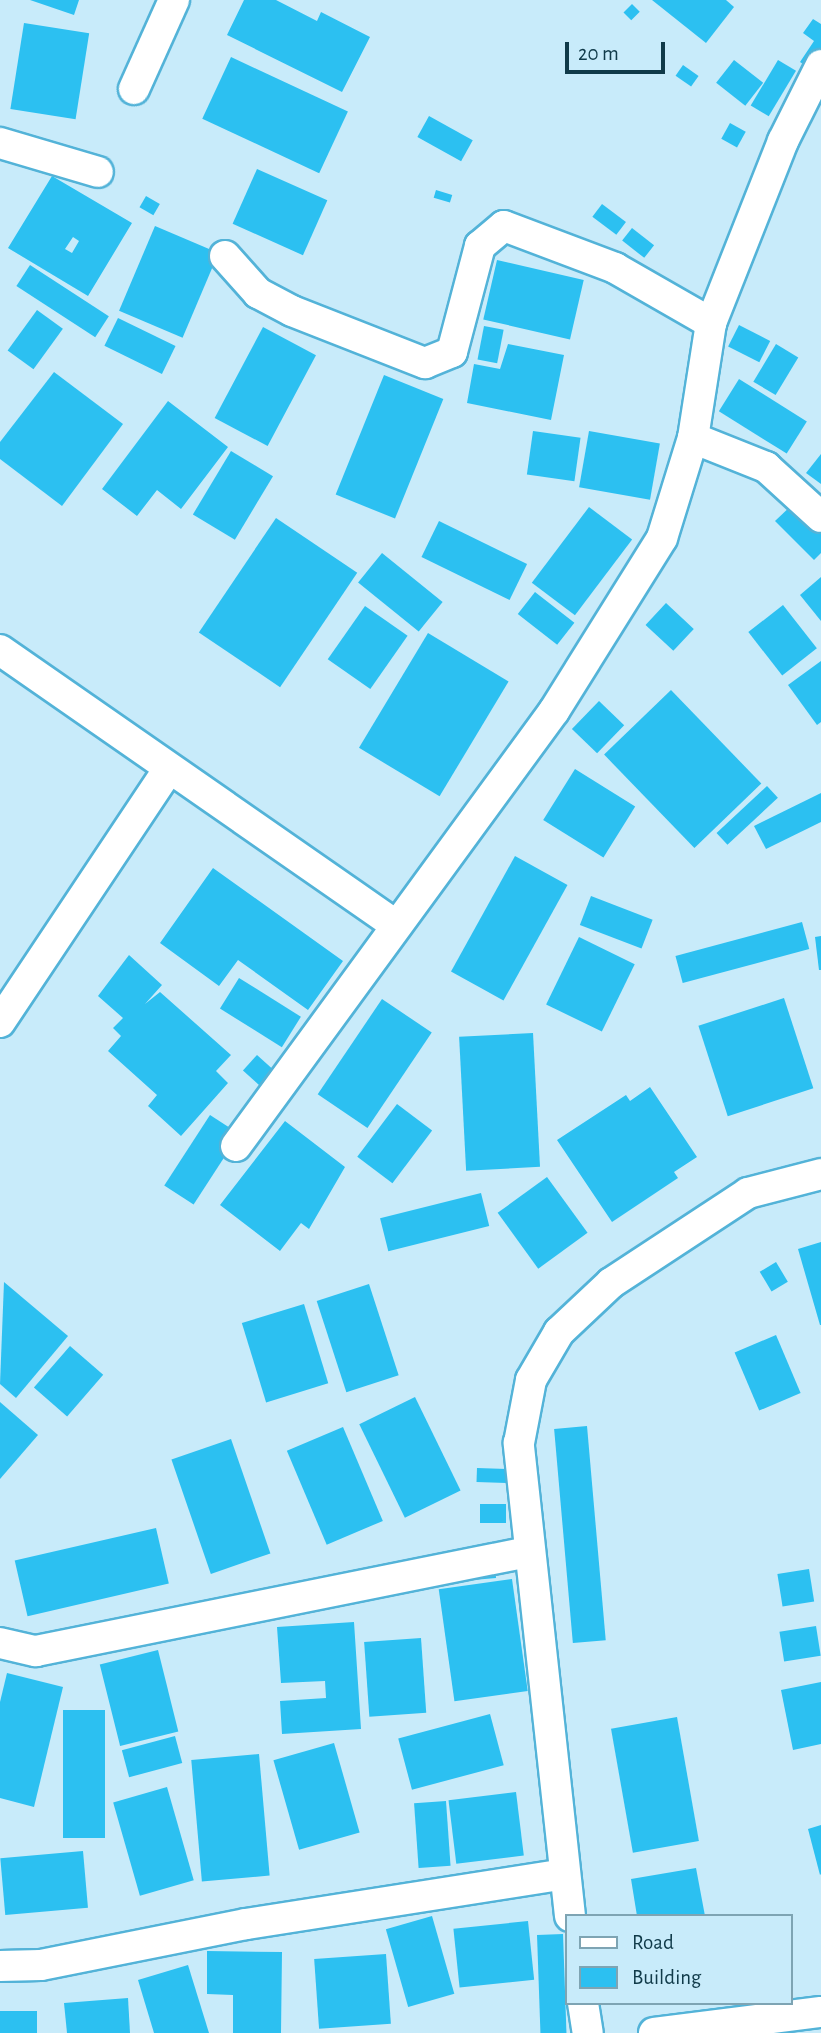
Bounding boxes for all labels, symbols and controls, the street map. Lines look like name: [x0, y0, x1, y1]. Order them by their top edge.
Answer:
scale bar: [569, 28, 669, 72]
text: 20 m: [578, 43, 619, 64]
legend: [566, 1914, 793, 2005]
text: Road: [632, 1932, 674, 1953]
text: Building: [632, 1967, 701, 1988]

